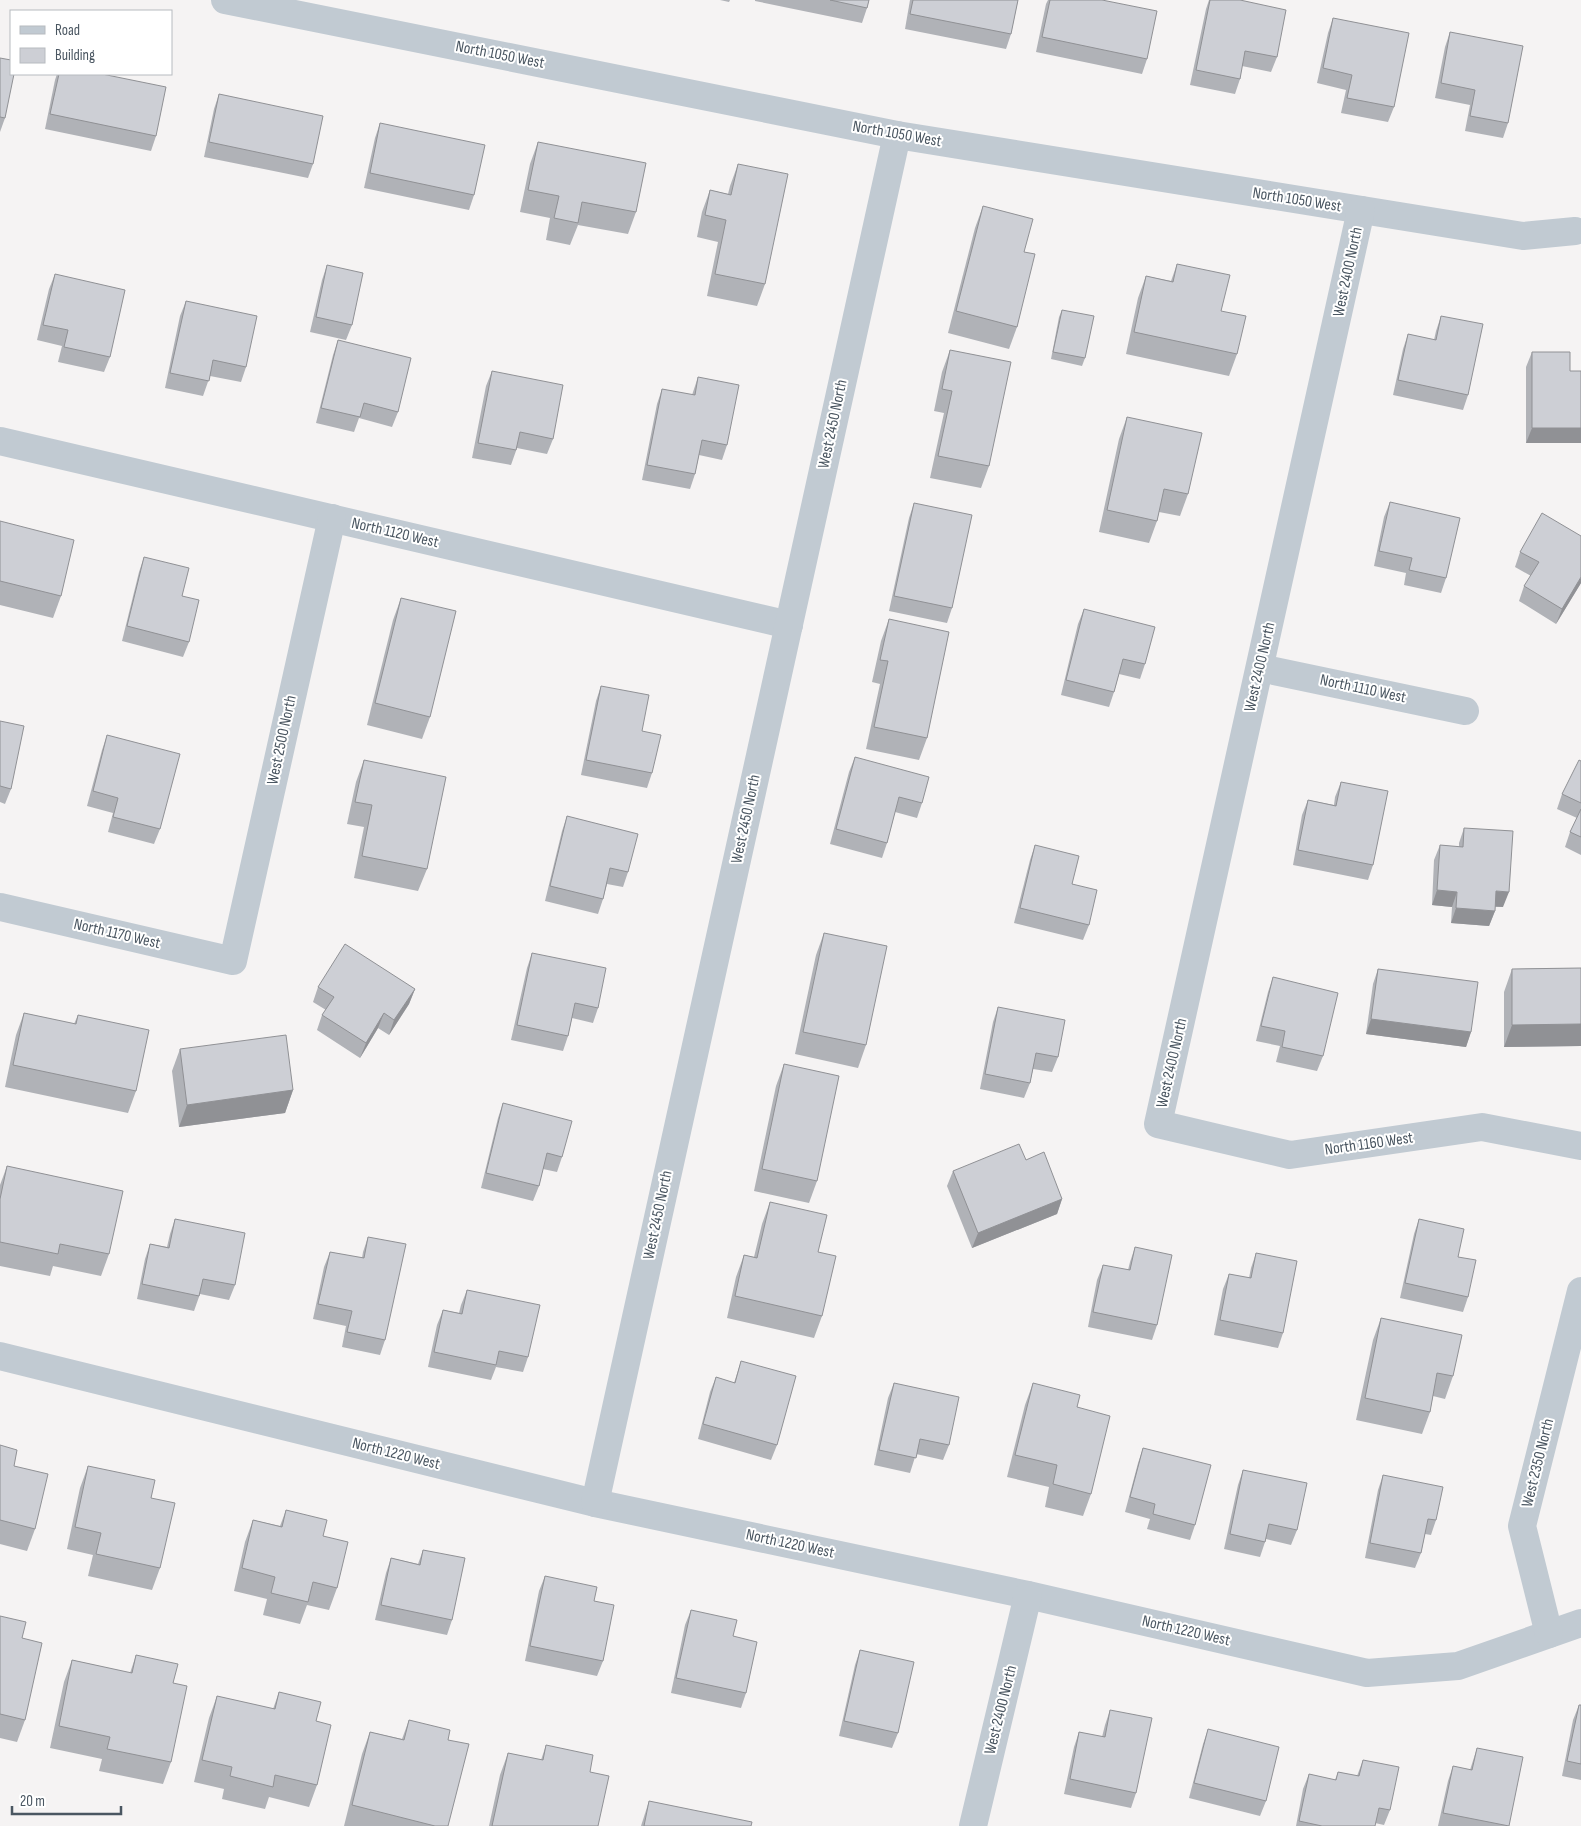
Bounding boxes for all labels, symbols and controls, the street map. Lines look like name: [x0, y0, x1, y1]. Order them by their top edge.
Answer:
legend: [10, 10, 172, 75]
text: Road: [55, 21, 80, 40]
street label: North 1050 West: [454, 37, 546, 73]
text: Building: [55, 46, 95, 65]
street label: North 1050 West: [851, 117, 943, 151]
street label: North 1050 West: [1251, 184, 1343, 216]
street label: West 2400 North: [1329, 225, 1367, 319]
street label: West 2450 North: [814, 378, 852, 470]
street label: North 1120 West: [350, 514, 440, 552]
street label: West 2400 North: [1241, 620, 1279, 714]
street label: North 1110 West: [1318, 671, 1408, 707]
street label: West 2500 North: [263, 694, 301, 786]
street label: West 2450 North: [727, 773, 765, 865]
street label: North 1170 West: [72, 915, 162, 953]
street label: West 2400 North: [1153, 1016, 1191, 1110]
street label: North 1160 West: [1324, 1128, 1414, 1160]
street label: West 2450 North: [639, 1169, 677, 1261]
street label: West 2350 North: [1518, 1417, 1558, 1509]
street label: North 1220 West: [350, 1434, 442, 1474]
street label: North 1220 West: [744, 1525, 836, 1563]
street label: North 1220 West: [1140, 1612, 1232, 1650]
street label: West 2400 North: [981, 1664, 1021, 1756]
scale bar: [12, 1784, 121, 1816]
text: 20 m: [20, 1792, 45, 1811]

